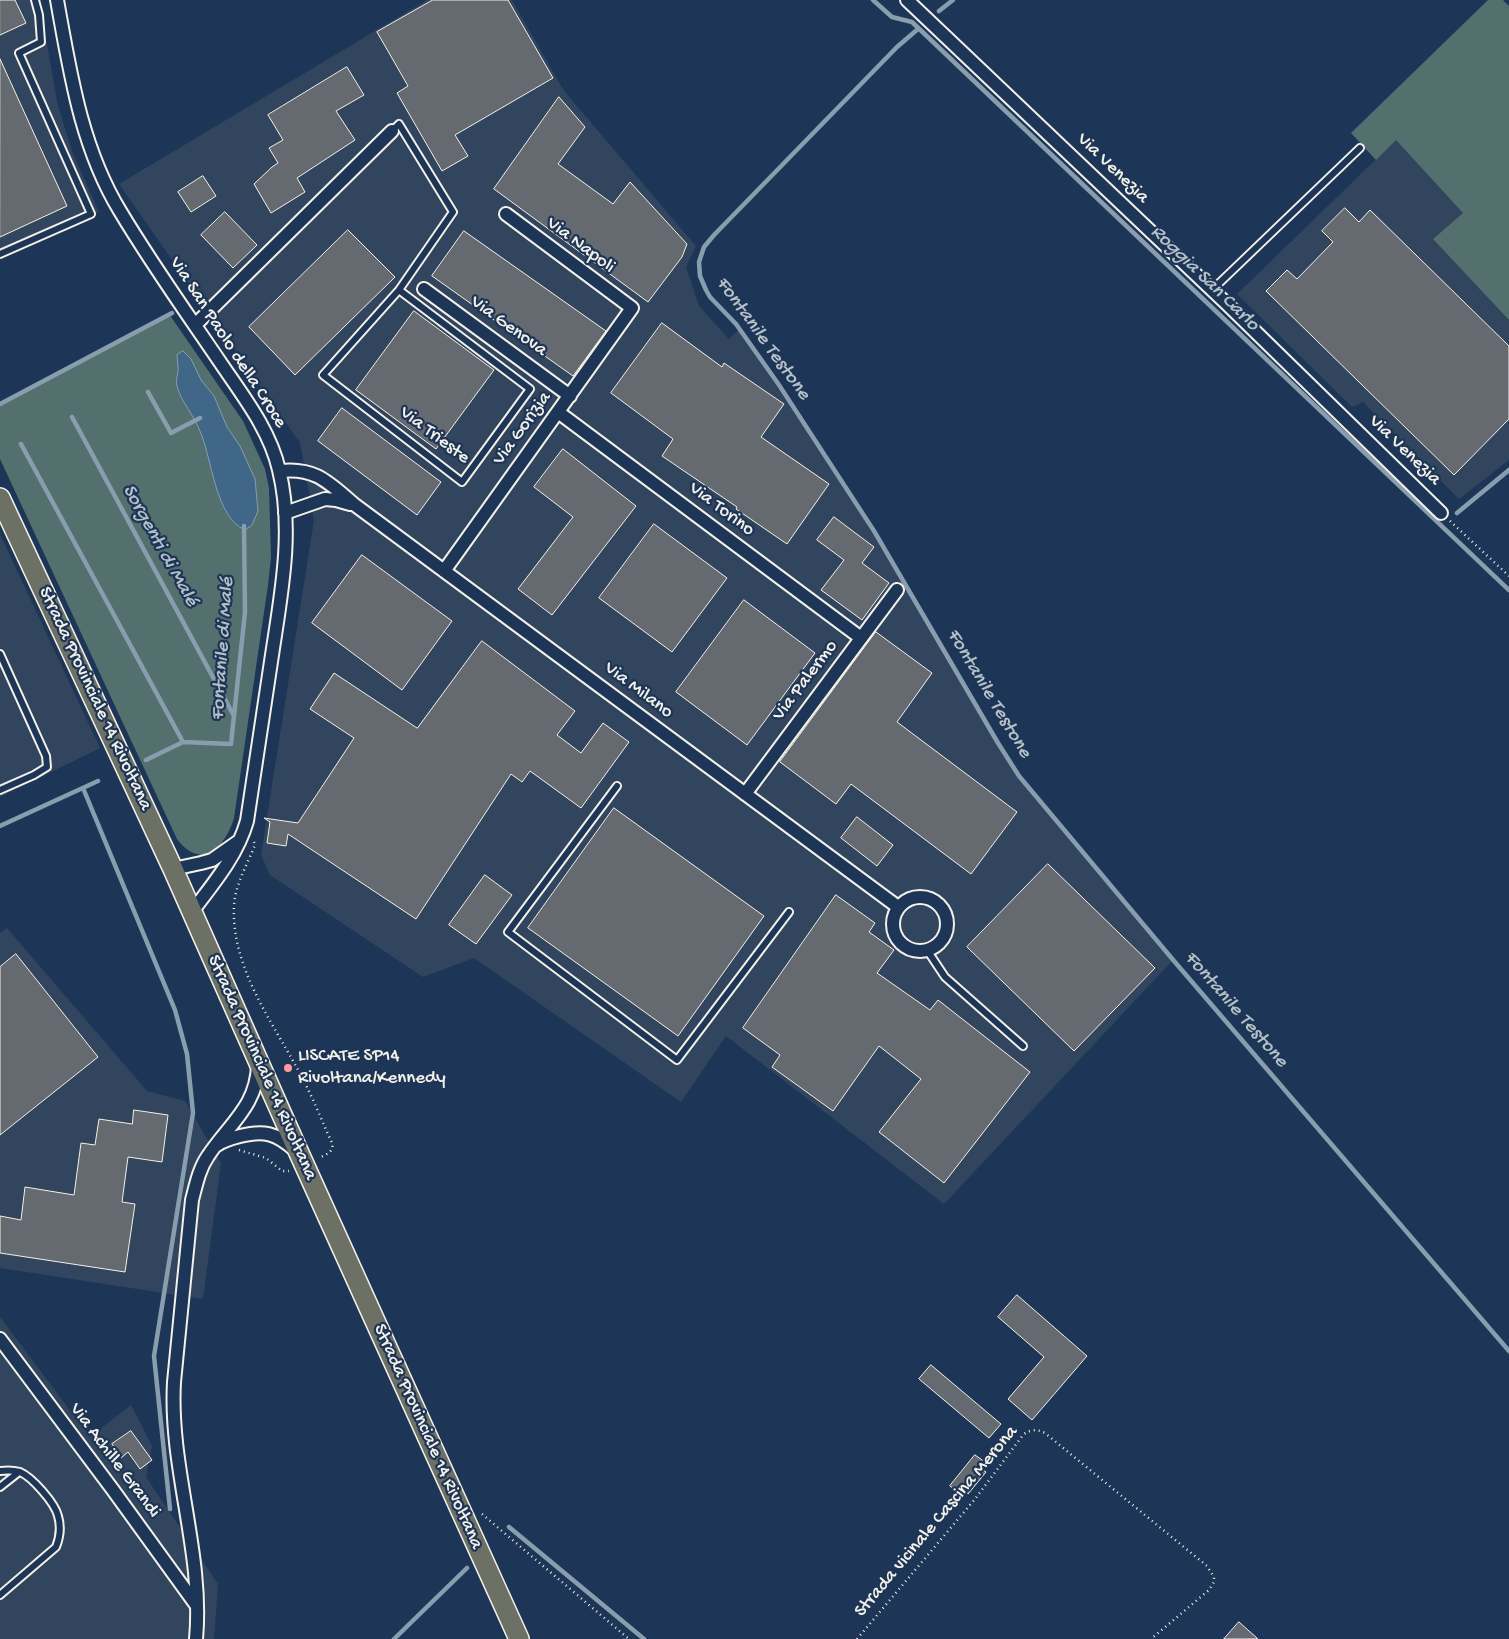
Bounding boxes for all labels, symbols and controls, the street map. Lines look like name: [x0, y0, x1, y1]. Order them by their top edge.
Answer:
street label: Via Venezia: [1071, 129, 1153, 209]
street label: Via Napoli: [541, 213, 619, 279]
water label: Roggia San Carlo: [1145, 221, 1263, 337]
street label: Via San Paolo della Croce: [163, 253, 291, 433]
water label: Fontanile Testone: [709, 273, 815, 405]
street label: Via Genova: [465, 292, 551, 362]
street label: Via Gorizia: [489, 388, 557, 470]
street label: Via Trieste: [394, 402, 474, 470]
street label: Via Venezia: [1363, 411, 1445, 491]
street label: Via Torino: [684, 478, 758, 542]
water label: Sorgenti di Malé: [116, 481, 202, 611]
water label: Fontanile di Malé: [207, 577, 241, 721]
street label: Strada Provinciale 14 Rivoltana: [32, 584, 156, 814]
water label: Fontanile Testone: [940, 625, 1036, 763]
street label: Via Palermo: [768, 636, 844, 726]
street label: Via Milano: [599, 658, 677, 724]
water label: Fontanile Testone: [1178, 947, 1292, 1073]
street label: Strada Provinciale 14 Rivoltana: [201, 952, 321, 1184]
place label: LISCATE SP14 Rivoltana/Kennedy: [298, 1046, 446, 1090]
marker: LISCATE SP14 Rivoltana/Kennedy: [282, 1062, 294, 1074]
street label: Strada Provinciale 14 Rivoltana: [367, 1321, 487, 1553]
street label: Via Achille Grandi: [63, 1399, 165, 1523]
street label: Strada vicinale Cascina Merona: [850, 1422, 1024, 1622]

